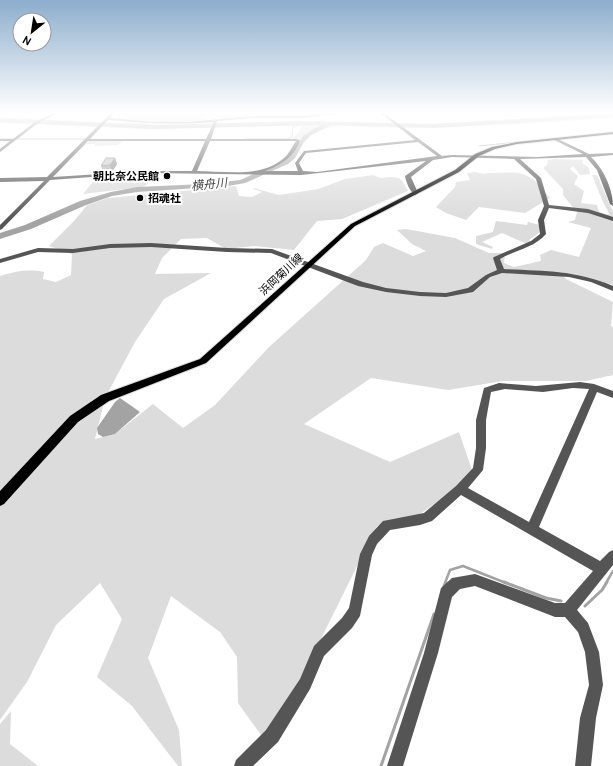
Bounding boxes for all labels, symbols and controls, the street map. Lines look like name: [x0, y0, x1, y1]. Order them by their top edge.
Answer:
north arrow: [12, 12, 52, 52]
text: N: [20, 33, 34, 49]
place label: 朝比奈公民館: [93, 169, 159, 183]
marker: 朝比奈公民館: [162, 171, 172, 181]
water label: 横舟川: [190, 174, 230, 193]
place label: 招魂社: [148, 191, 181, 205]
marker: 招魂社: [135, 193, 145, 203]
street label: 浜岡菊川線: [256, 250, 306, 298]

